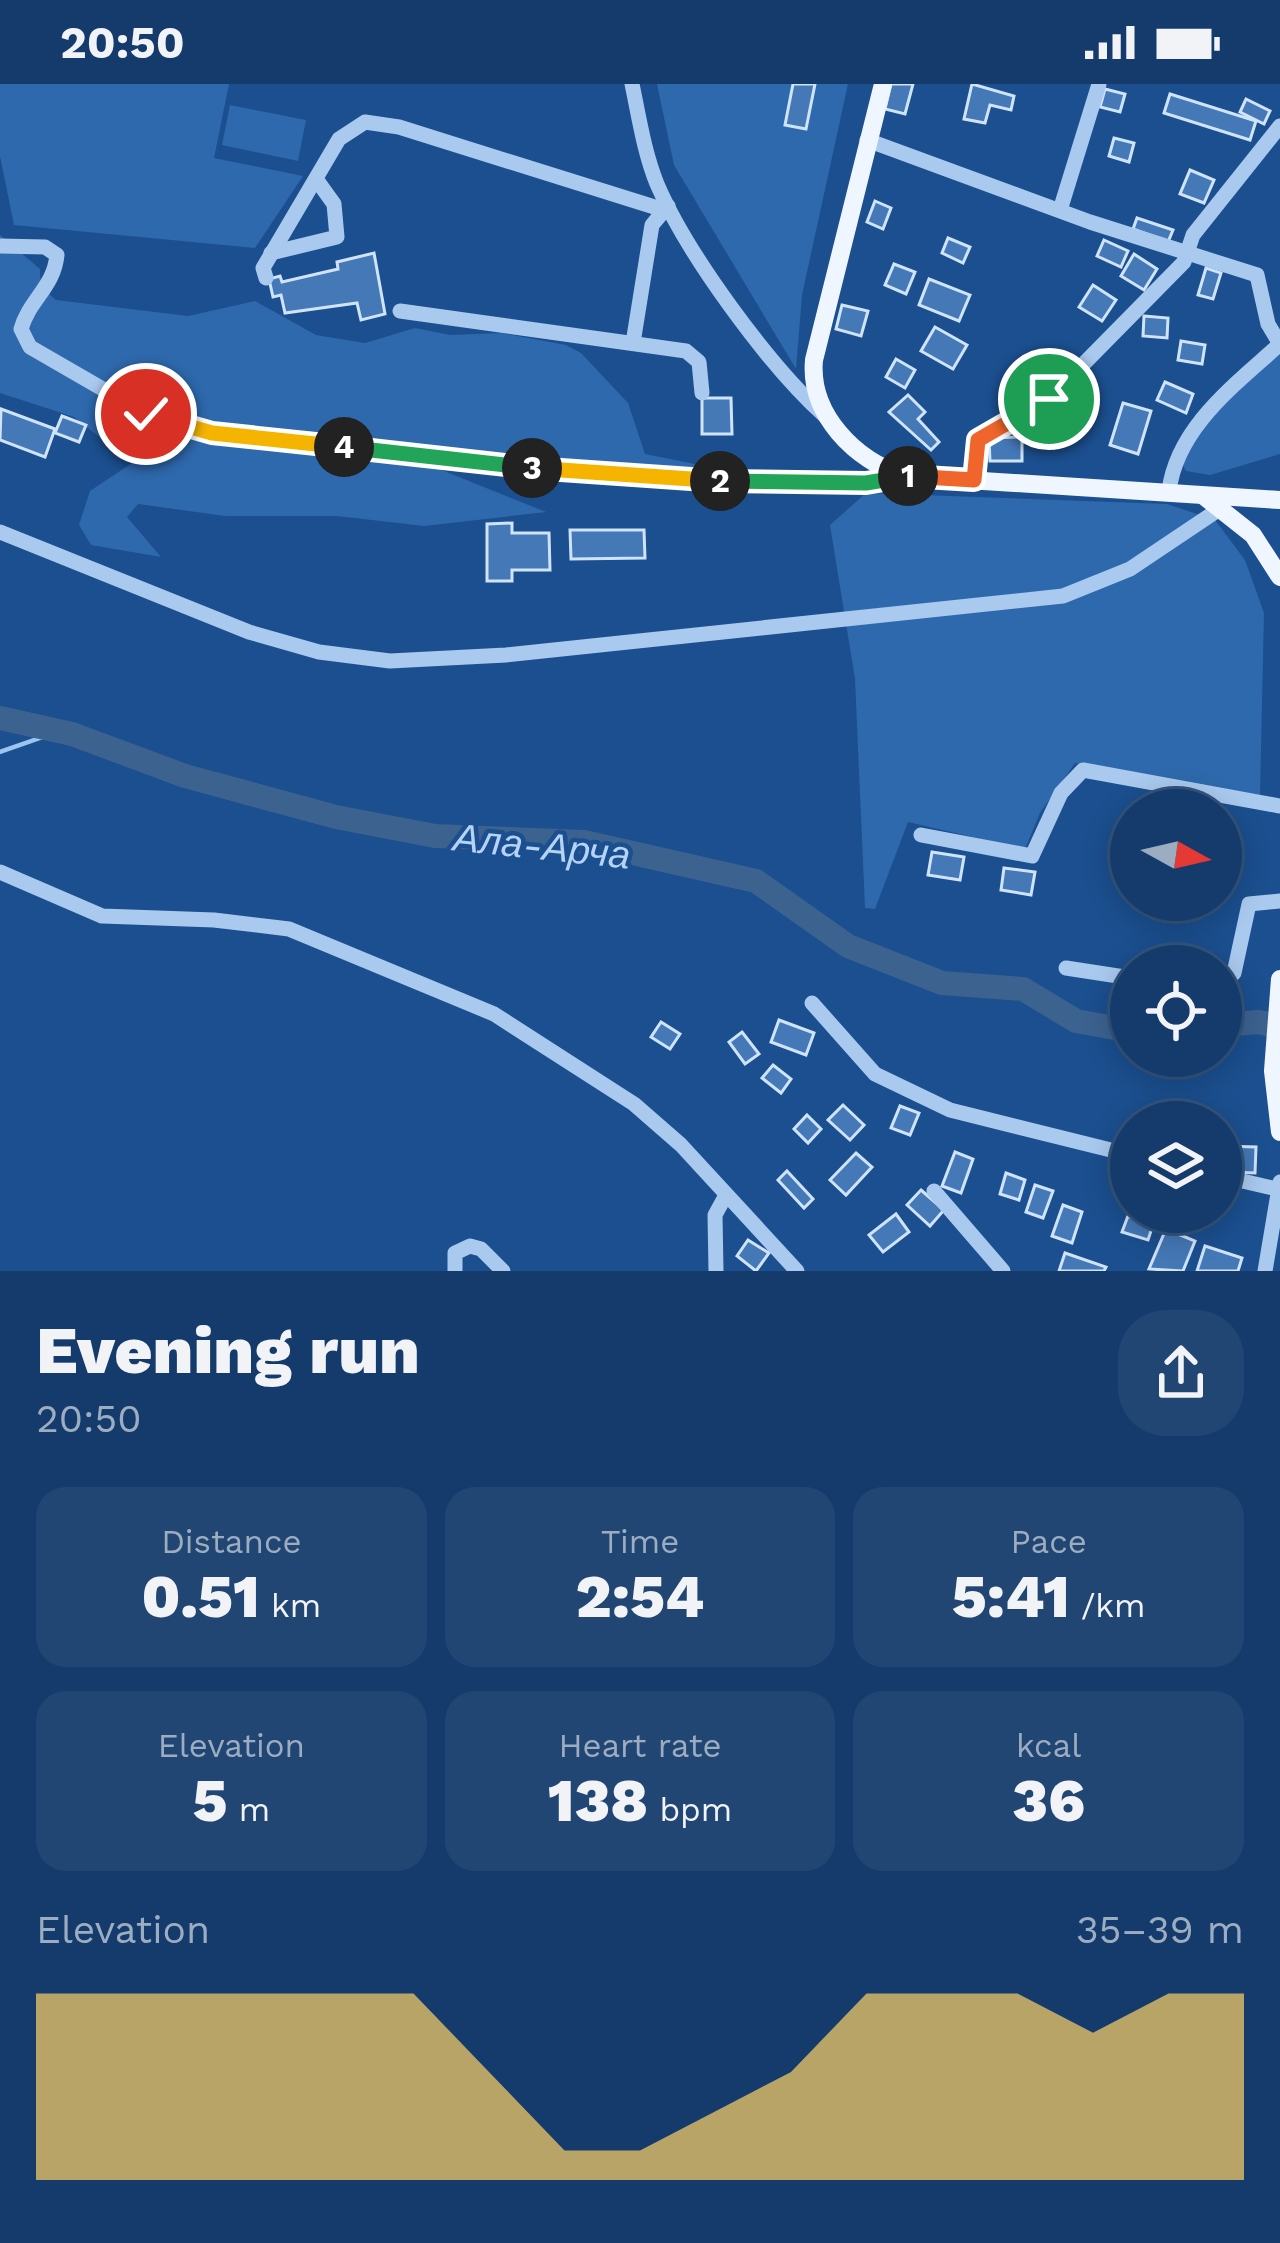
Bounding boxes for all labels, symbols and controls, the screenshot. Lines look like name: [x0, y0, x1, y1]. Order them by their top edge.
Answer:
text: 20:50: [60, 16, 185, 69]
pin: [998, 348, 1100, 450]
pin: [95, 363, 197, 465]
icon: arrive: [1016, 366, 1082, 432]
icon: check: [113, 381, 179, 447]
pin: 4: [314, 417, 374, 477]
text: 4: [333, 427, 355, 466]
pin: 3: [502, 438, 562, 498]
pin: 1: [878, 446, 938, 506]
text: 3: [522, 448, 542, 487]
pin: 2: [690, 451, 750, 511]
text: 1: [901, 456, 915, 495]
text: 2: [710, 461, 730, 500]
north arrow: [1110, 789, 1242, 921]
map controls: [1110, 789, 1242, 1233]
water label: Ала-Арча: [449, 814, 633, 878]
button: locate: [1110, 945, 1242, 1077]
button: layers: [1110, 1101, 1242, 1233]
button: share: [1118, 1310, 1244, 1436]
text: Evening run: [36, 1312, 420, 1389]
text: 20:50: [36, 1396, 142, 1441]
text: Distance: [161, 1522, 301, 1561]
text: Time: [601, 1522, 679, 1561]
text: Pace: [1010, 1522, 1087, 1561]
text: 0.51: [141, 1561, 260, 1632]
text: 2:54: [576, 1561, 704, 1632]
text: 5:41: [952, 1561, 1070, 1632]
text: km: [260, 1586, 321, 1625]
text: /km: [1070, 1586, 1146, 1625]
text: Elevation: [158, 1726, 305, 1765]
text: Heart rate: [558, 1726, 722, 1765]
text: kcal: [1016, 1726, 1081, 1765]
text: 5: [192, 1765, 227, 1836]
text: 138: [548, 1765, 648, 1836]
text: 36: [1012, 1765, 1085, 1836]
text: m: [227, 1790, 270, 1829]
text: bpm: [648, 1790, 732, 1829]
text: Elevation: [36, 1907, 210, 1952]
text: 35–39 m: [1076, 1907, 1244, 1952]

